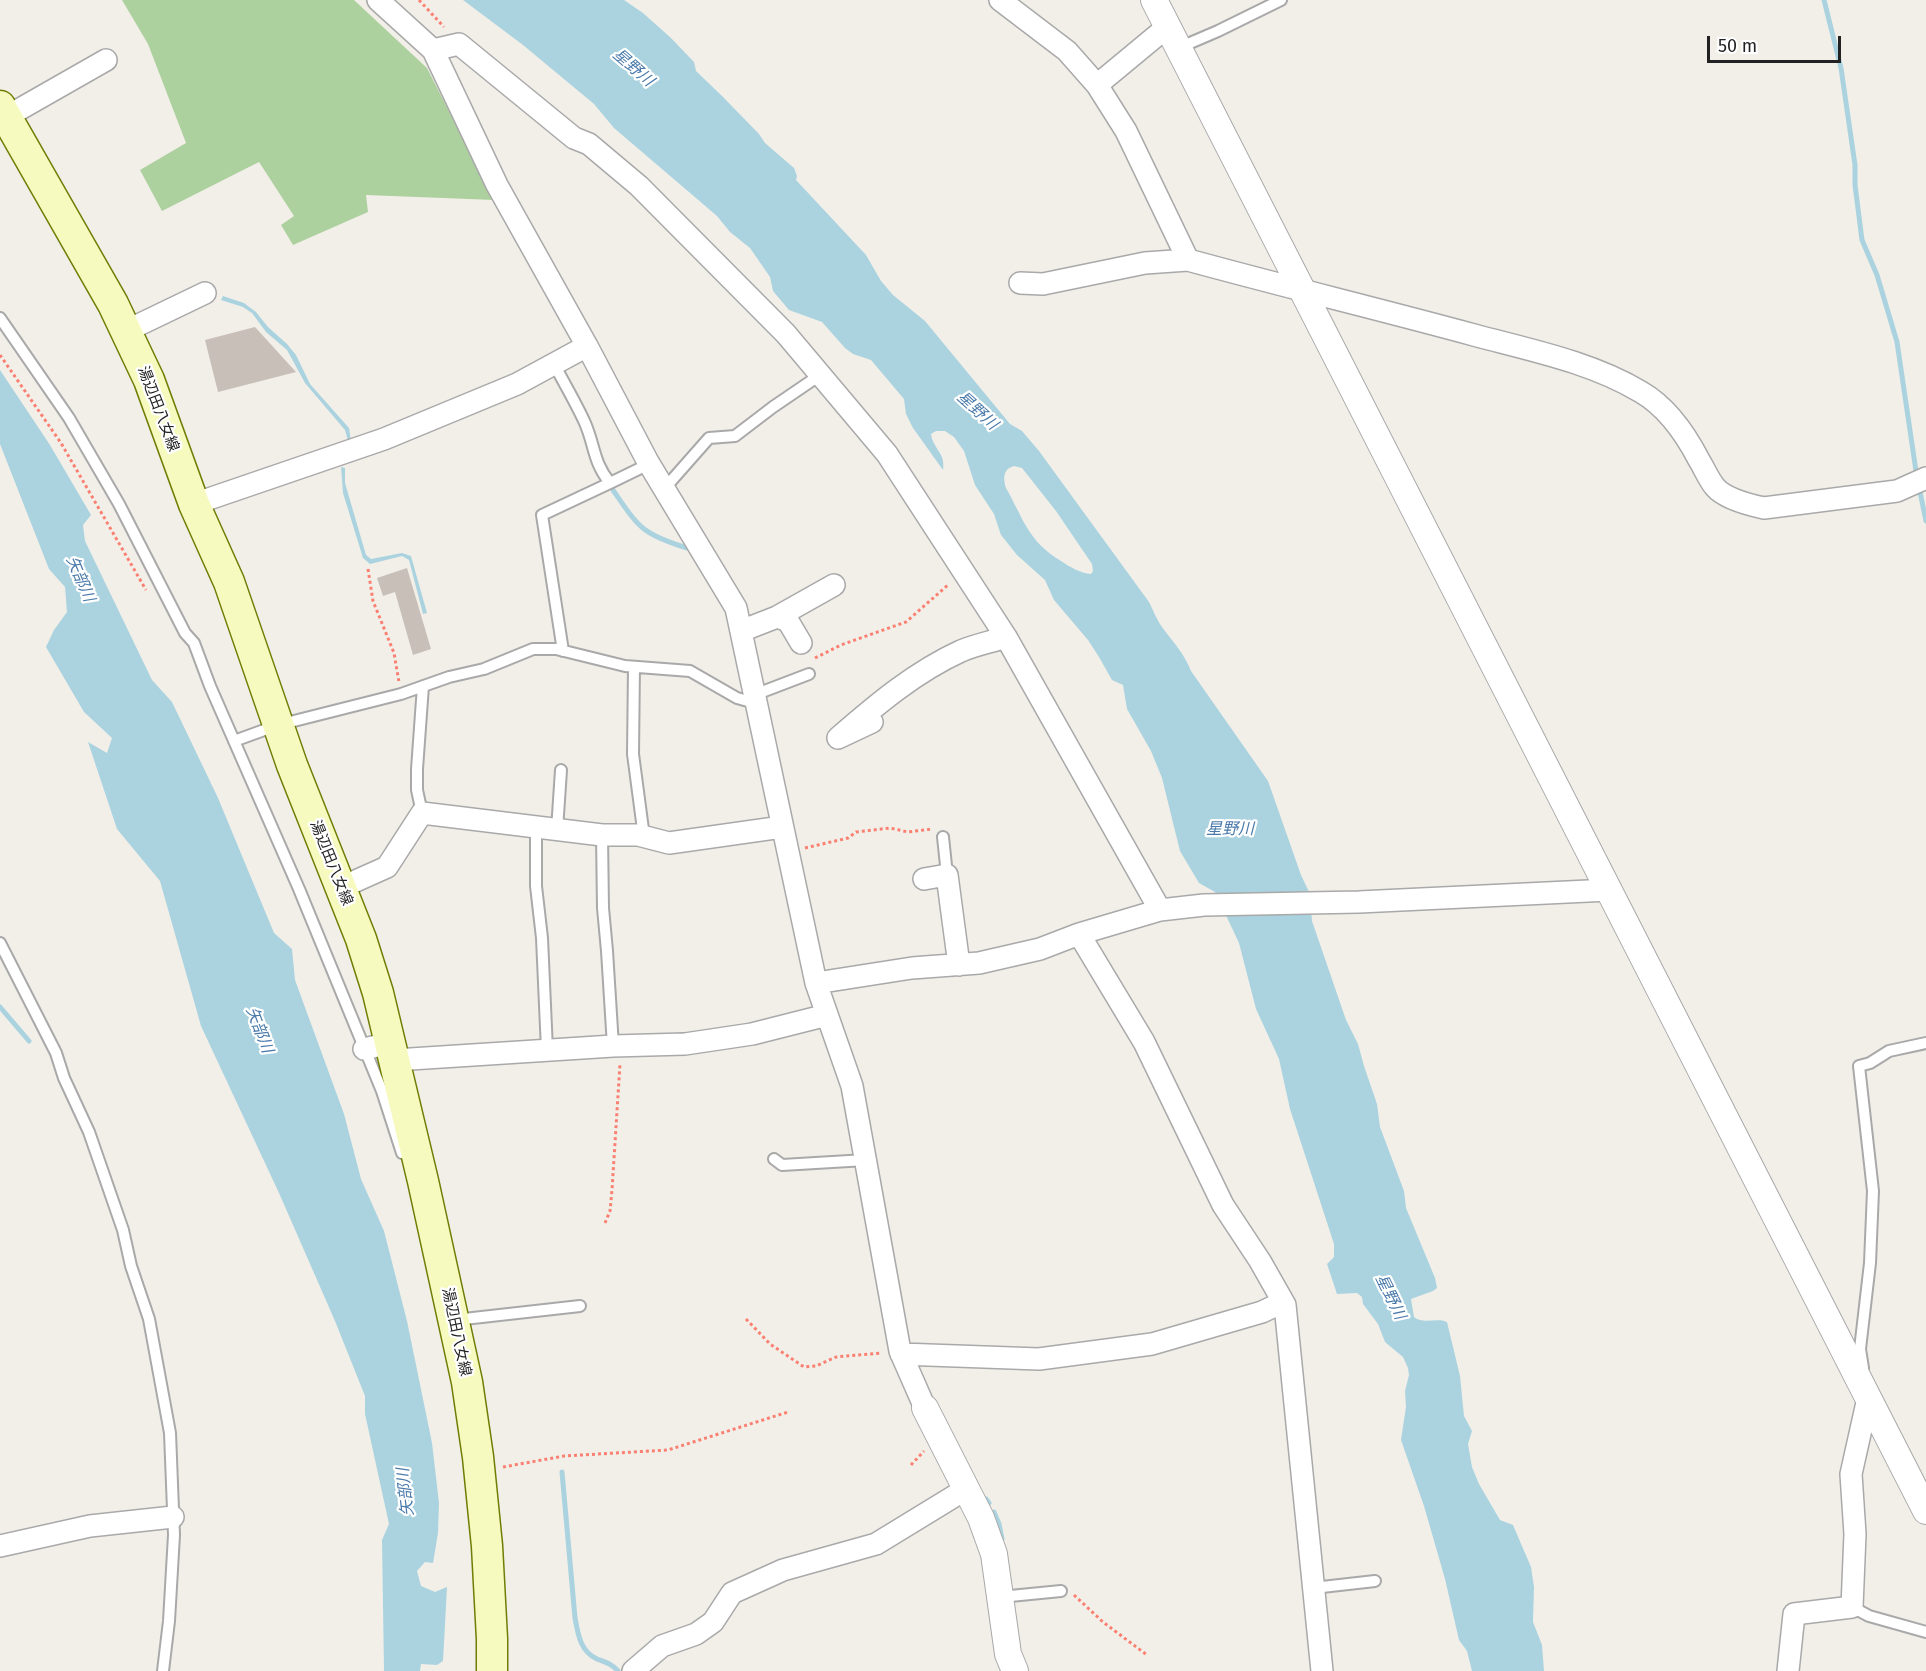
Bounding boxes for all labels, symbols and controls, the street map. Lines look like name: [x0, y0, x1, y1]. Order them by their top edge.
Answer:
scale bar: [1710, 24, 1844, 62]
text: 50 m: [1718, 35, 1757, 57]
water label: 星野川: [609, 45, 657, 91]
street label: 湯辺田八女線: [133, 364, 183, 454]
water label: 星野川: [953, 388, 1001, 434]
water label: 矢部川: [62, 553, 98, 605]
street label: 湯辺田八女線: [306, 818, 356, 908]
water label: 星野川: [1206, 820, 1254, 840]
water label: 矢部川: [241, 1004, 277, 1056]
water label: 星野川: [1371, 1271, 1409, 1323]
street label: 湯辺田八女線: [438, 1286, 474, 1378]
water label: 矢部川: [394, 1467, 418, 1517]

